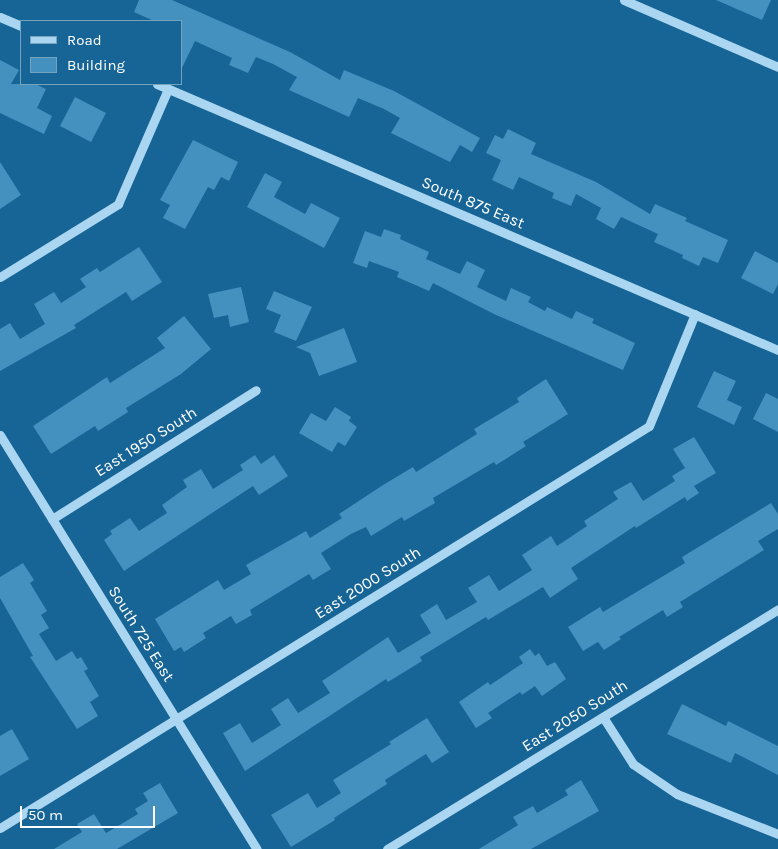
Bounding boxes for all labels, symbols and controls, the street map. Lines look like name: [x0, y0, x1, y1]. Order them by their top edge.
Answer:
legend: [20, 20, 182, 85]
text: Road: [67, 31, 102, 49]
text: Building: [67, 56, 125, 74]
street label: South 875 East: [419, 173, 527, 233]
street label: East 1950 South: [91, 403, 201, 481]
street label: East 2000 South: [311, 543, 425, 623]
street label: South 725 East: [104, 583, 178, 685]
street label: East 2050 South: [519, 676, 631, 756]
scale bar: [22, 796, 158, 828]
text: 50 m: [28, 806, 63, 824]

